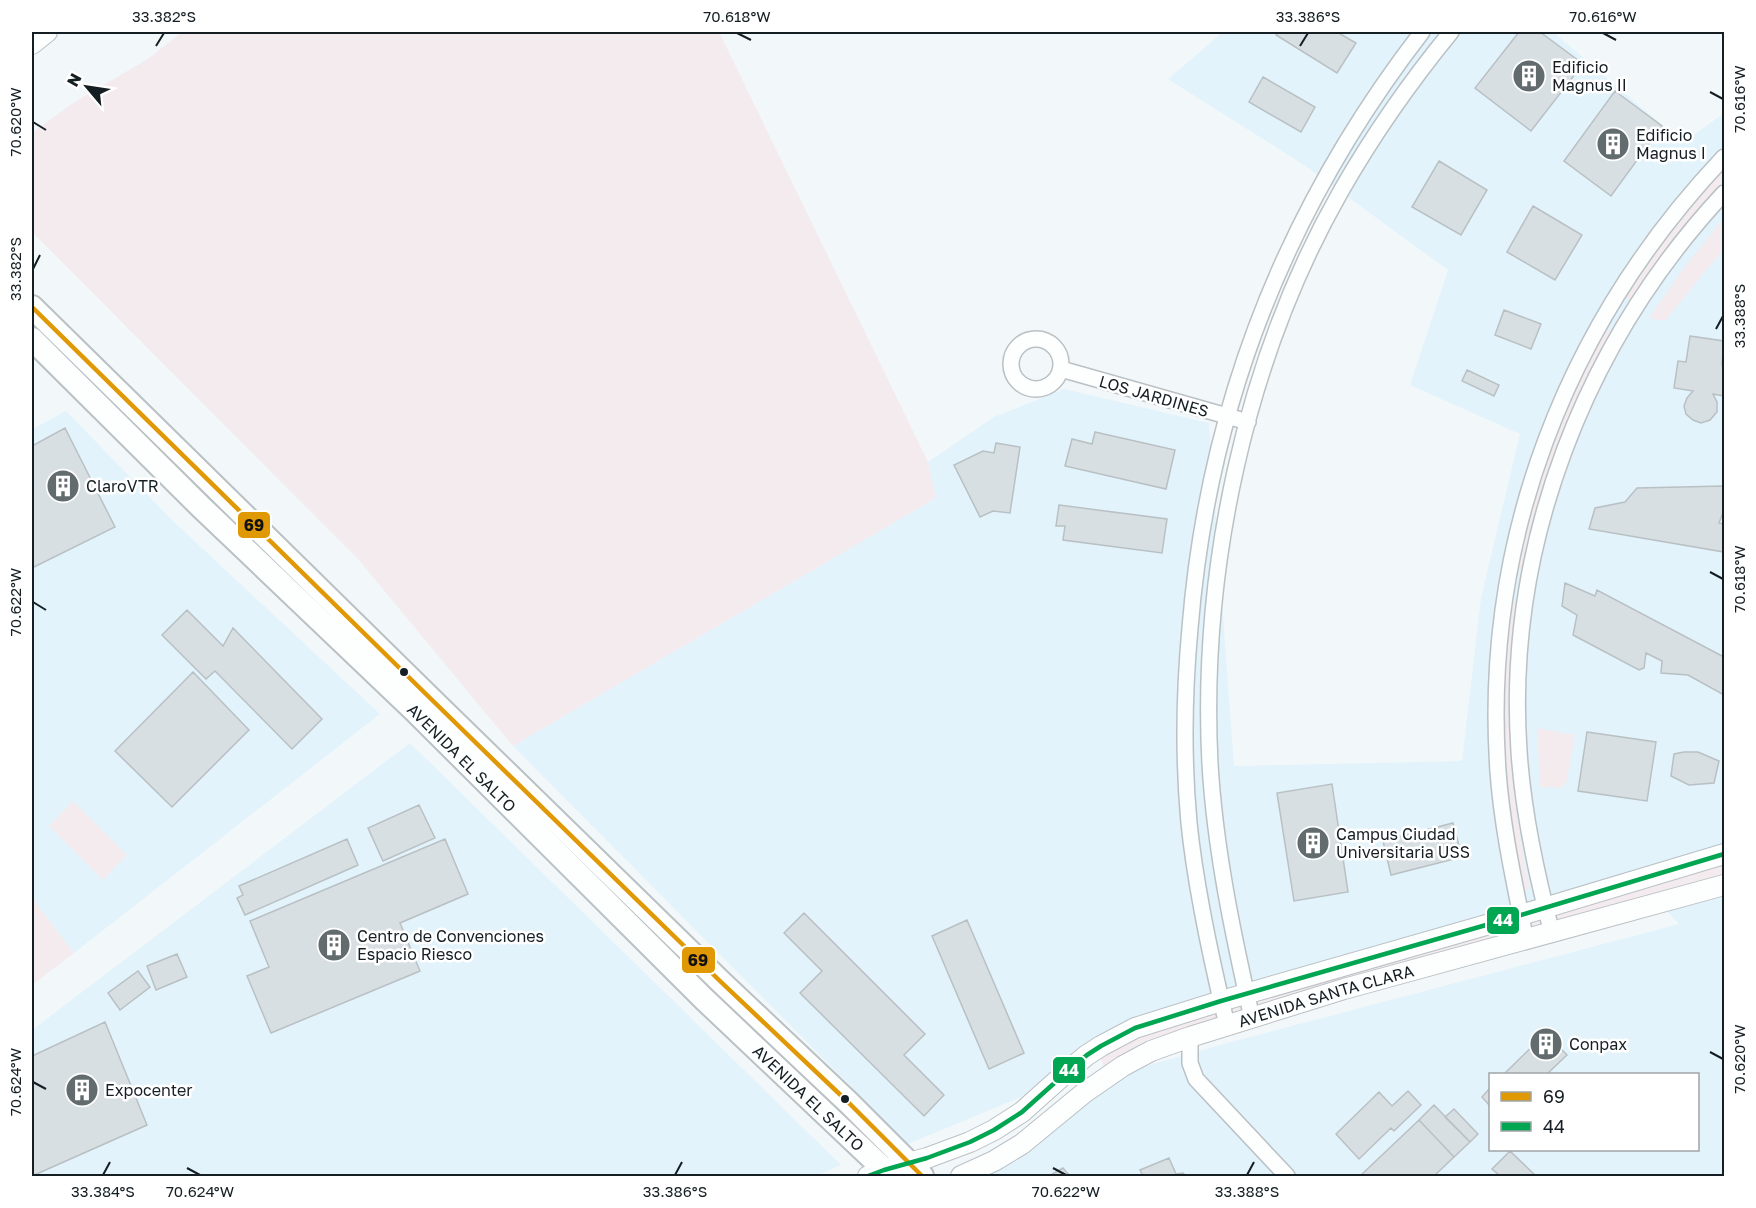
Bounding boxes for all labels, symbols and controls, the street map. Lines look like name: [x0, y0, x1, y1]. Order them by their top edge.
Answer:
text: 33.382°S: [132, 7, 196, 25]
text: 70.618°W: [703, 7, 771, 25]
text: 33.386°S: [1276, 7, 1340, 25]
text: 70.616°W: [1569, 7, 1637, 25]
north arrow: [57, 57, 117, 117]
place label: Edificio Magnus II: [1552, 57, 1627, 95]
building icon: Edificio Magnus II: [1511, 58, 1547, 94]
text: 70.616°W: [1730, 65, 1748, 133]
text: N: [62, 70, 86, 90]
text: 70.620°W: [6, 87, 24, 157]
place label: Edificio Magnus I: [1636, 125, 1706, 163]
building icon: Edificio Magnus I: [1595, 126, 1631, 162]
text: 33.382°S: [6, 237, 24, 301]
text: 33.388°S: [1730, 284, 1748, 348]
street label: LOS JARDINES: [1097, 371, 1211, 421]
building icon: ClaroVTR: [45, 468, 81, 504]
place label: ClaroVTR: [86, 476, 159, 496]
line badge: 69: [237, 511, 271, 539]
text: 69: [244, 515, 264, 535]
text: 70.618°W: [1730, 545, 1748, 613]
text: 70.622°W: [6, 568, 24, 636]
unlabelled marker: [398, 666, 410, 678]
street label: AVENIDA EL SALTO: [403, 699, 520, 816]
place label: Campus Ciudad Universitaria USS: [1336, 824, 1470, 862]
building icon: Campus Ciudad Universitaria USS: [1295, 825, 1331, 861]
line badge: 44: [1486, 906, 1520, 935]
text: 44: [1493, 910, 1513, 930]
place label: Centro de Convenciones Espacio Riesco: [357, 926, 544, 964]
building icon: Centro de Convenciones Espacio Riesco: [316, 927, 352, 963]
line badge: 69: [681, 946, 716, 974]
text: 69: [688, 950, 708, 970]
street label: AVENIDA SANTA CLARA: [1236, 960, 1416, 1031]
text: 70.620°W: [1730, 1024, 1748, 1094]
building icon: Conpax: [1528, 1026, 1564, 1062]
place label: Conpax: [1569, 1034, 1627, 1054]
street label: AVENIDA EL SALTO: [749, 1041, 868, 1155]
text: 70.624°W: [6, 1048, 24, 1116]
line badge: 44: [1052, 1056, 1086, 1084]
text: 44: [1059, 1060, 1079, 1080]
building icon: Expocenter: [64, 1072, 100, 1108]
legend: [1489, 1073, 1699, 1151]
place label: Expocenter: [105, 1080, 193, 1100]
text: 69: [1543, 1085, 1565, 1107]
unlabelled marker: [839, 1093, 851, 1105]
text: 44: [1543, 1115, 1565, 1137]
text: 33.384°S: [71, 1182, 135, 1200]
text: 70.624°W: [166, 1182, 234, 1200]
text: 33.386°S: [643, 1182, 707, 1200]
text: 70.622°W: [1032, 1182, 1100, 1200]
text: 33.388°S: [1215, 1182, 1279, 1200]

